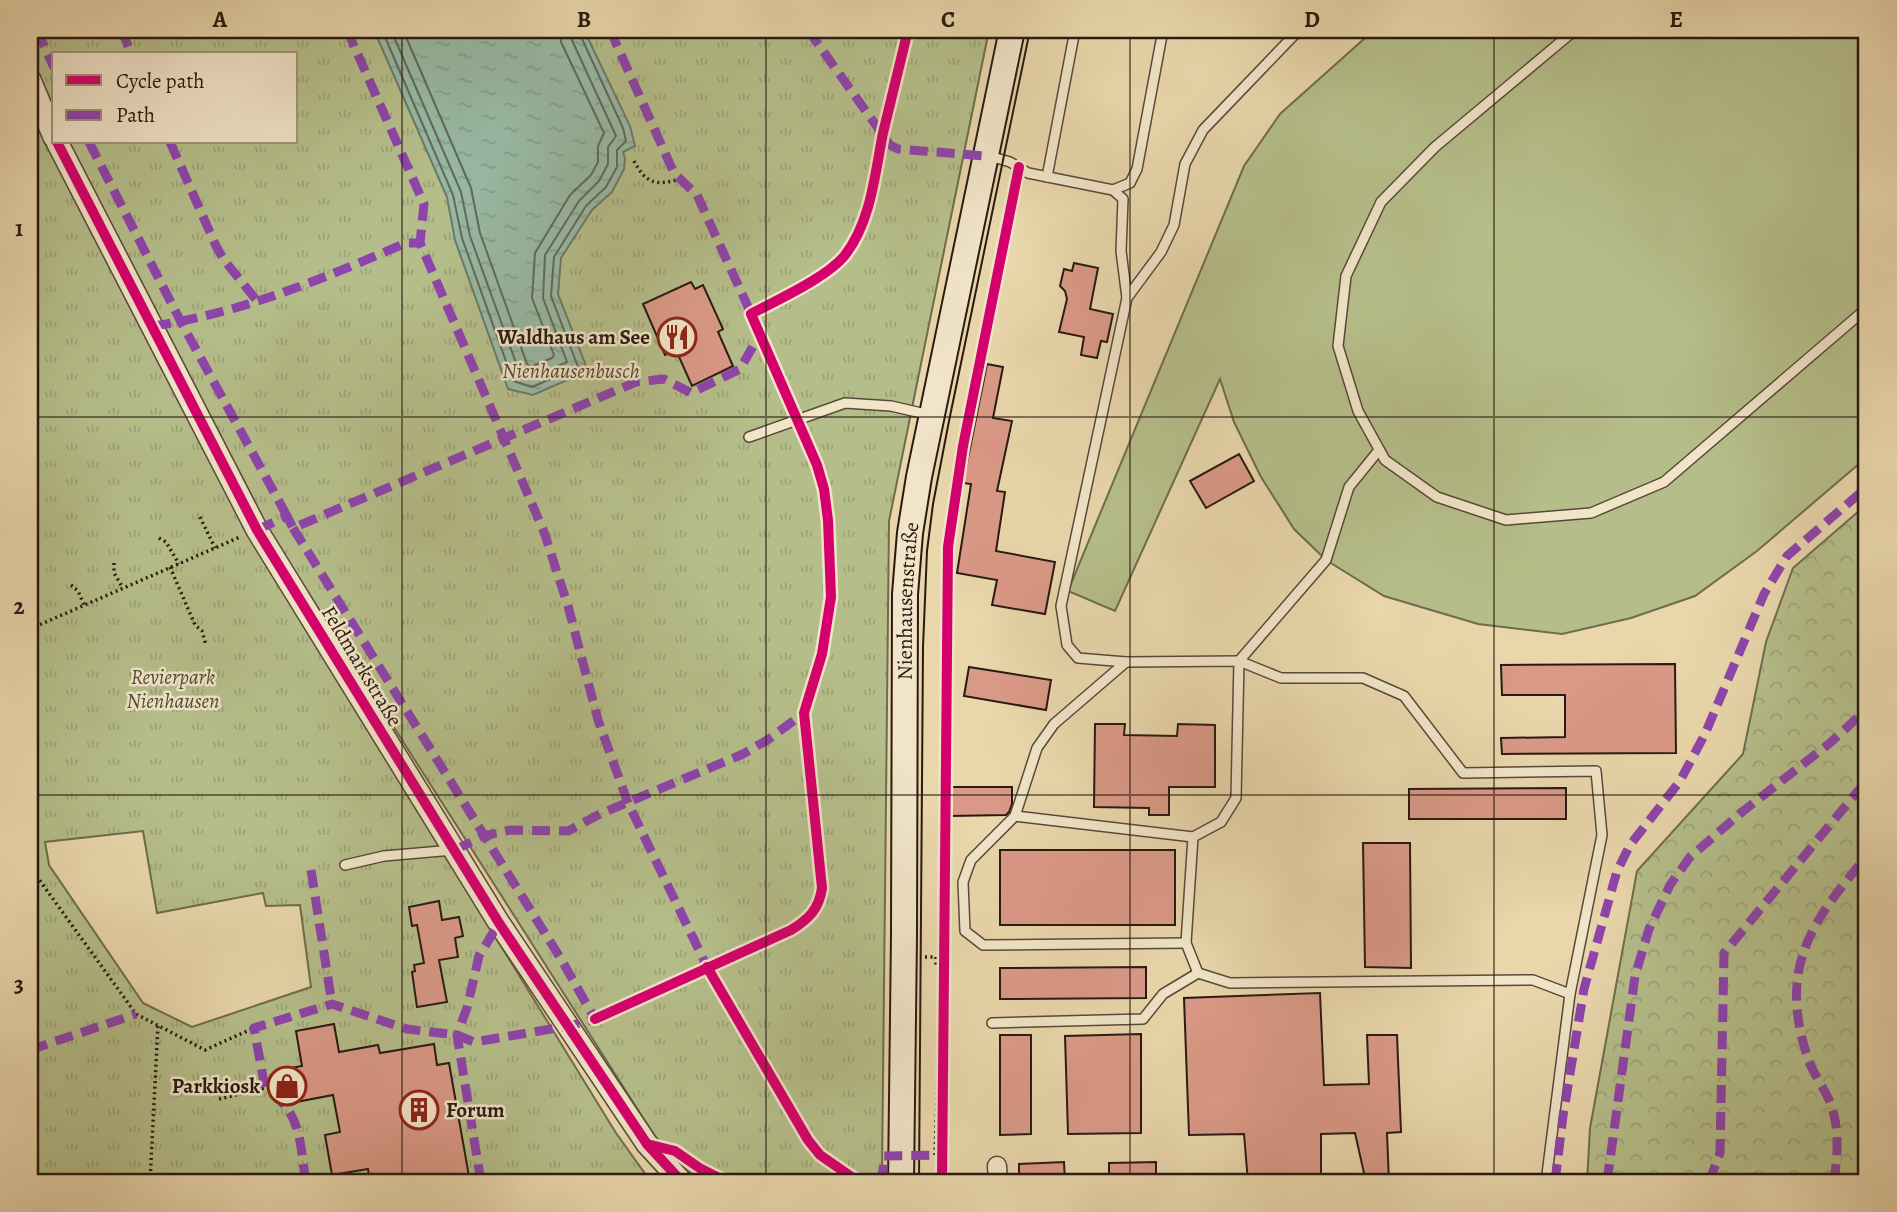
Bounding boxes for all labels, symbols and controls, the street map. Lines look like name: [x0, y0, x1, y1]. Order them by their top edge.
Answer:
text: A: [212, 4, 228, 35]
text: B: [577, 4, 591, 35]
text: C: [941, 4, 955, 35]
text: D: [1304, 4, 1320, 35]
text: E: [1669, 4, 1683, 35]
legend: [52, 52, 298, 144]
text: Cycle path: [116, 67, 205, 95]
text: Path: [116, 101, 155, 129]
text: 1: [15, 213, 23, 244]
restaurant icon: Waldhaus am See: [656, 316, 698, 358]
place label: Waldhaus am See: [496, 323, 650, 351]
park label: Nienhausenbusch: [502, 357, 640, 385]
street label: Nienhausenstraße: [891, 520, 926, 680]
text: 2: [13, 591, 25, 622]
street label: Feldmarkstraße: [315, 600, 409, 732]
park label: Revierpark Nienhausen: [126, 663, 220, 715]
text: 3: [14, 969, 24, 1000]
shop icon: Parkkiosk: [266, 1065, 308, 1107]
place label: Parkkiosk: [172, 1072, 260, 1100]
building icon: Forum: [398, 1089, 440, 1131]
place label: Forum: [446, 1096, 505, 1124]

